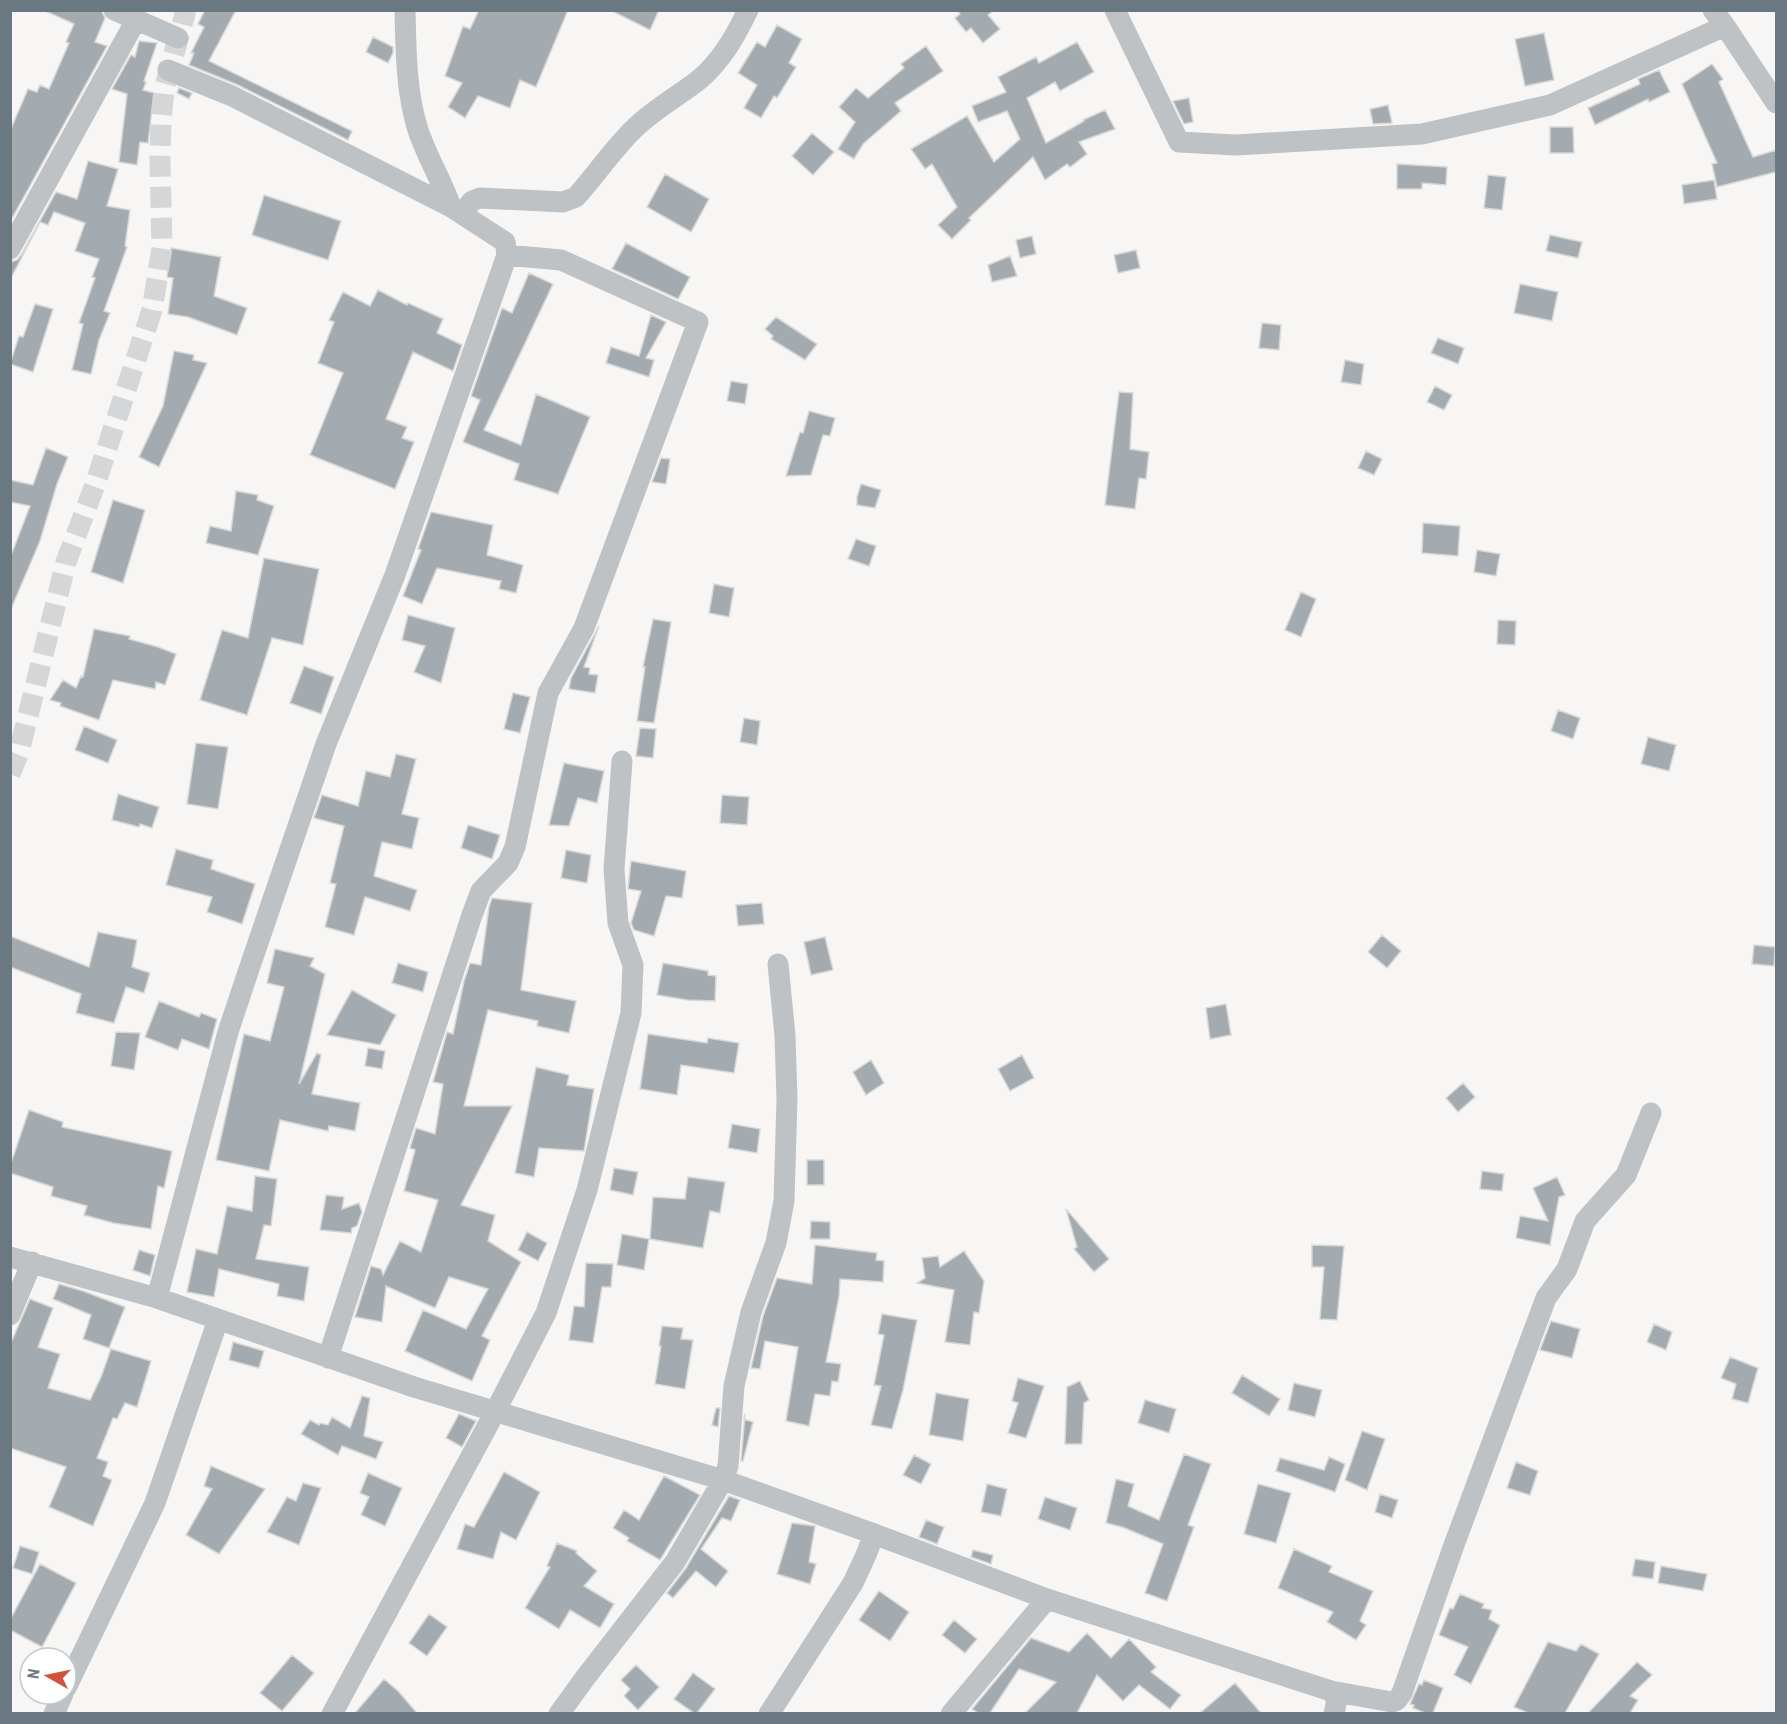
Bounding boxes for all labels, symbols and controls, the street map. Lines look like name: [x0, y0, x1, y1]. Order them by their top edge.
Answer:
north arrow: [18, 1646, 78, 1706]
text: N: [24, 1667, 44, 1680]

